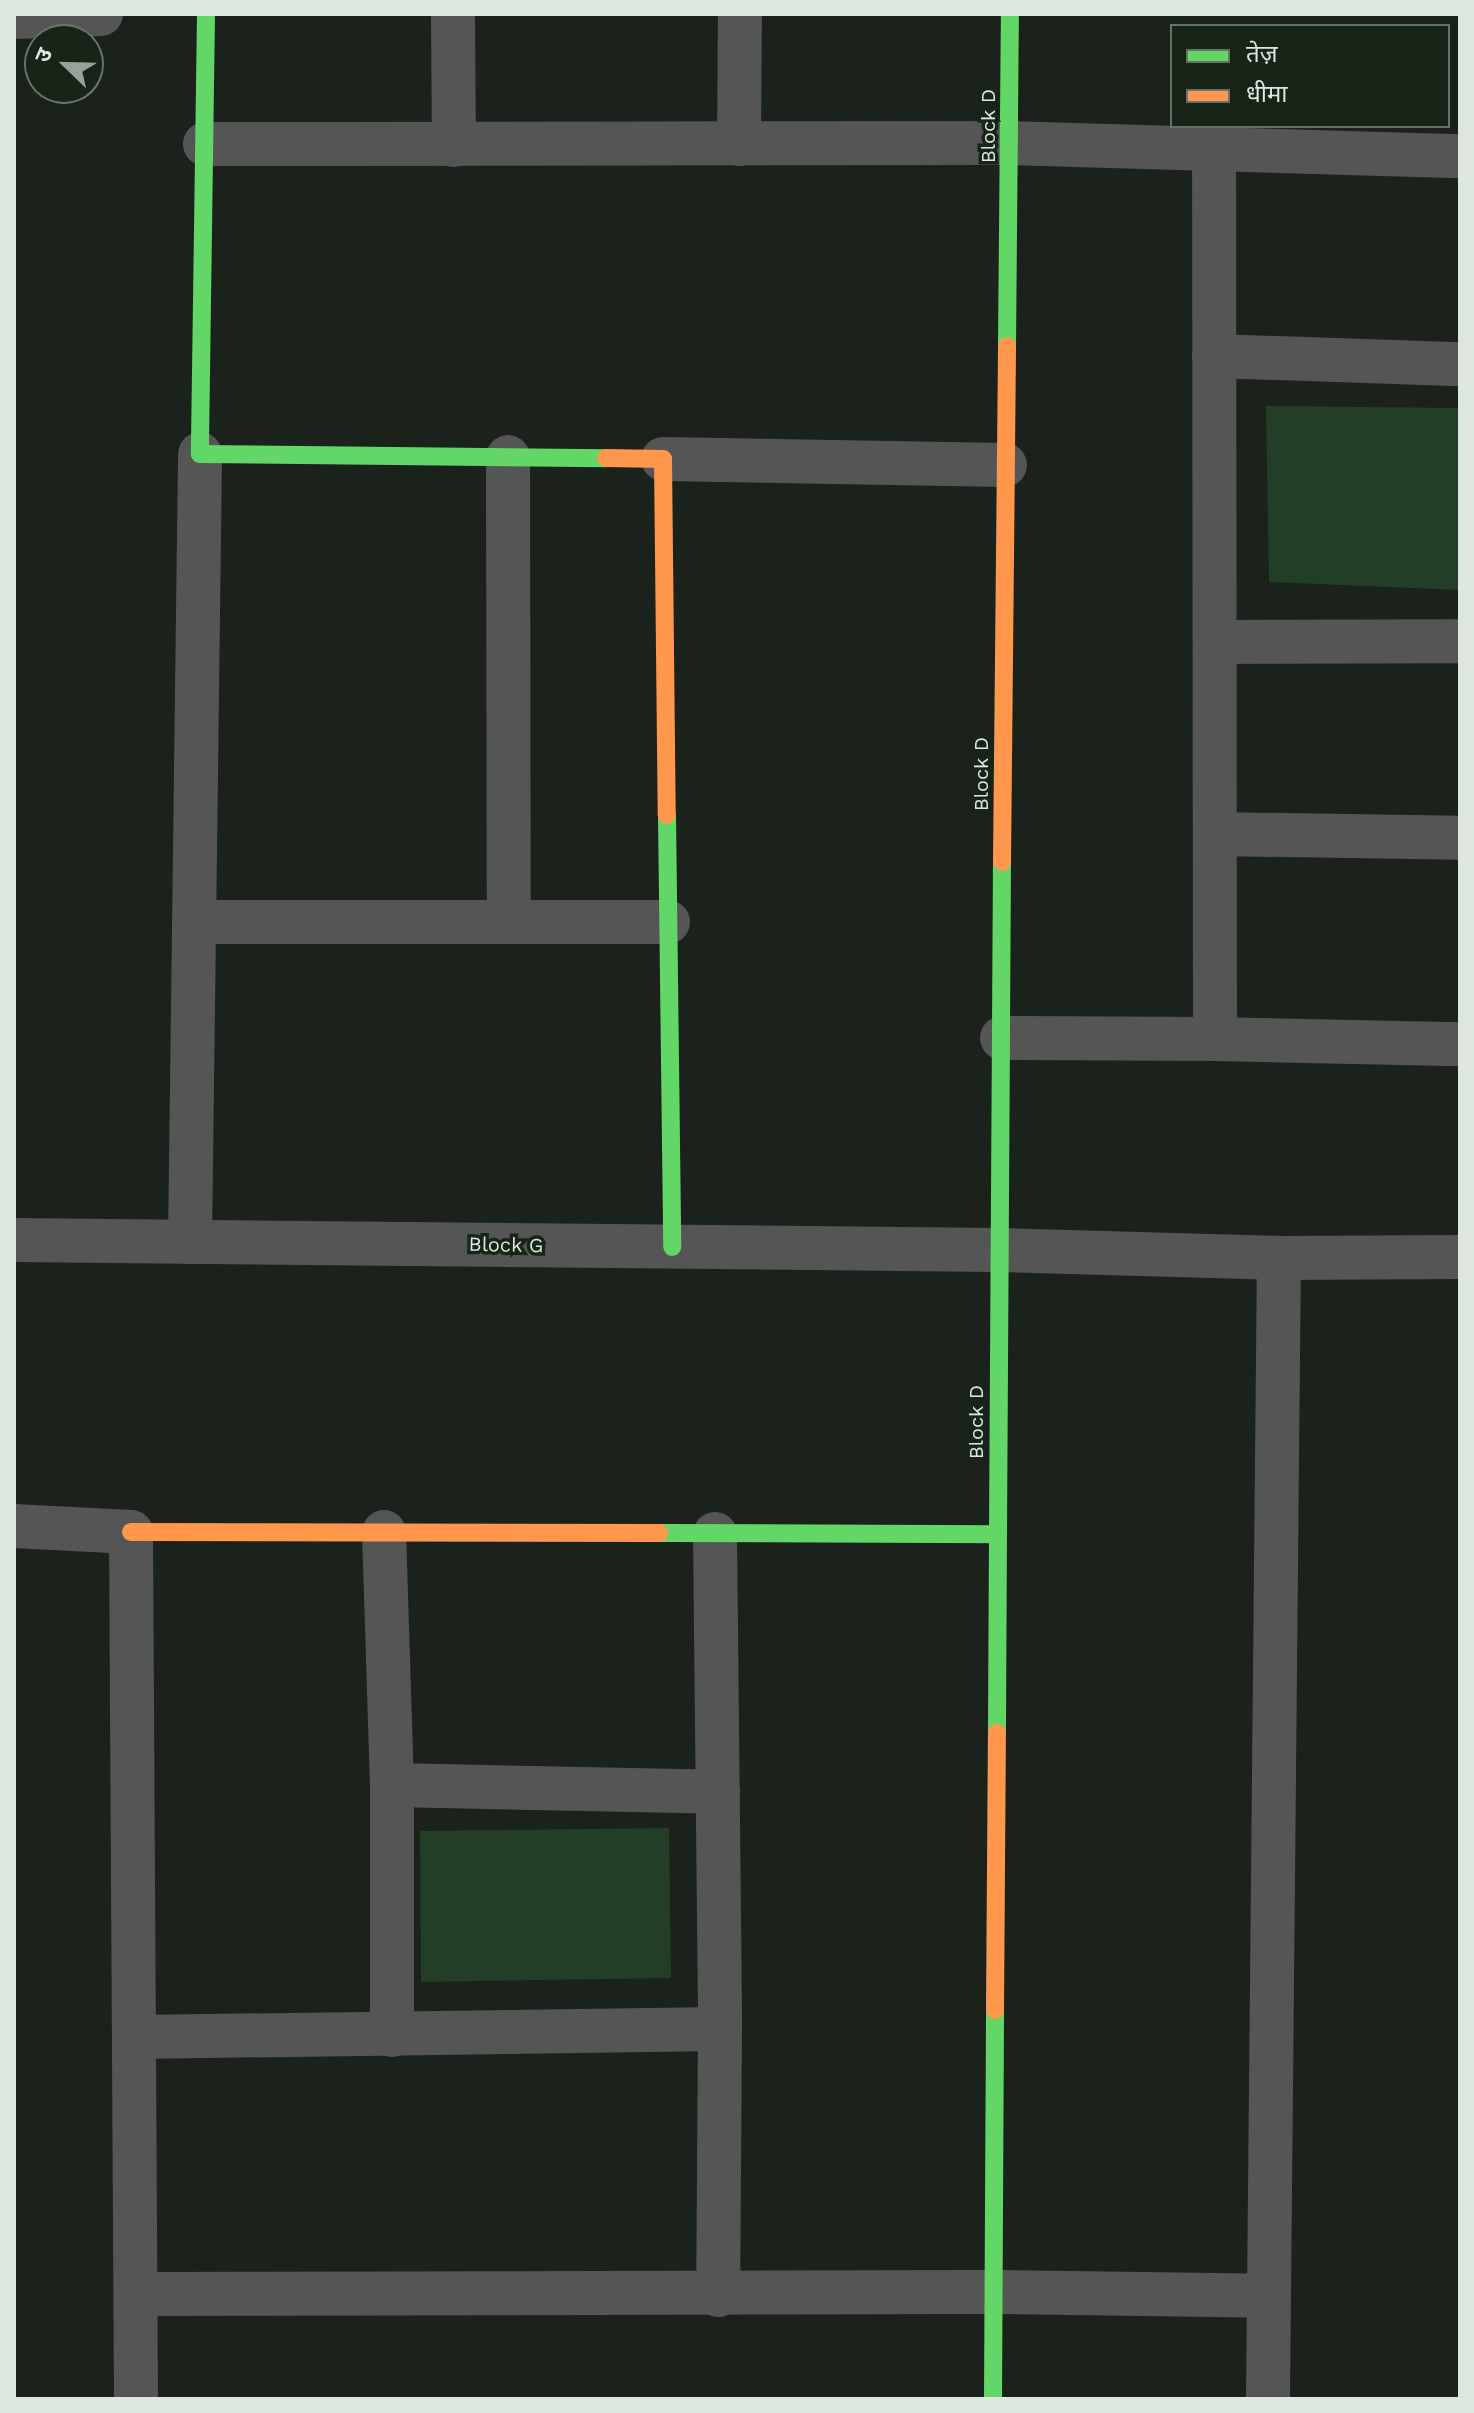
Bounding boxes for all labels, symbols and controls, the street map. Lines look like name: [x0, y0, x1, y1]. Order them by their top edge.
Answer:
north arrow: [24, 24, 104, 104]
legend: [1170, 24, 1450, 128]
text: तेज़: [1246, 40, 1278, 68]
text: उ: [29, 44, 57, 66]
text: धीमा: [1246, 80, 1288, 108]
street label: Block D: [976, 89, 1000, 163]
street label: Block D: [969, 737, 993, 811]
street label: Block G: [468, 1232, 544, 1258]
street label: Block D: [964, 1385, 988, 1459]

